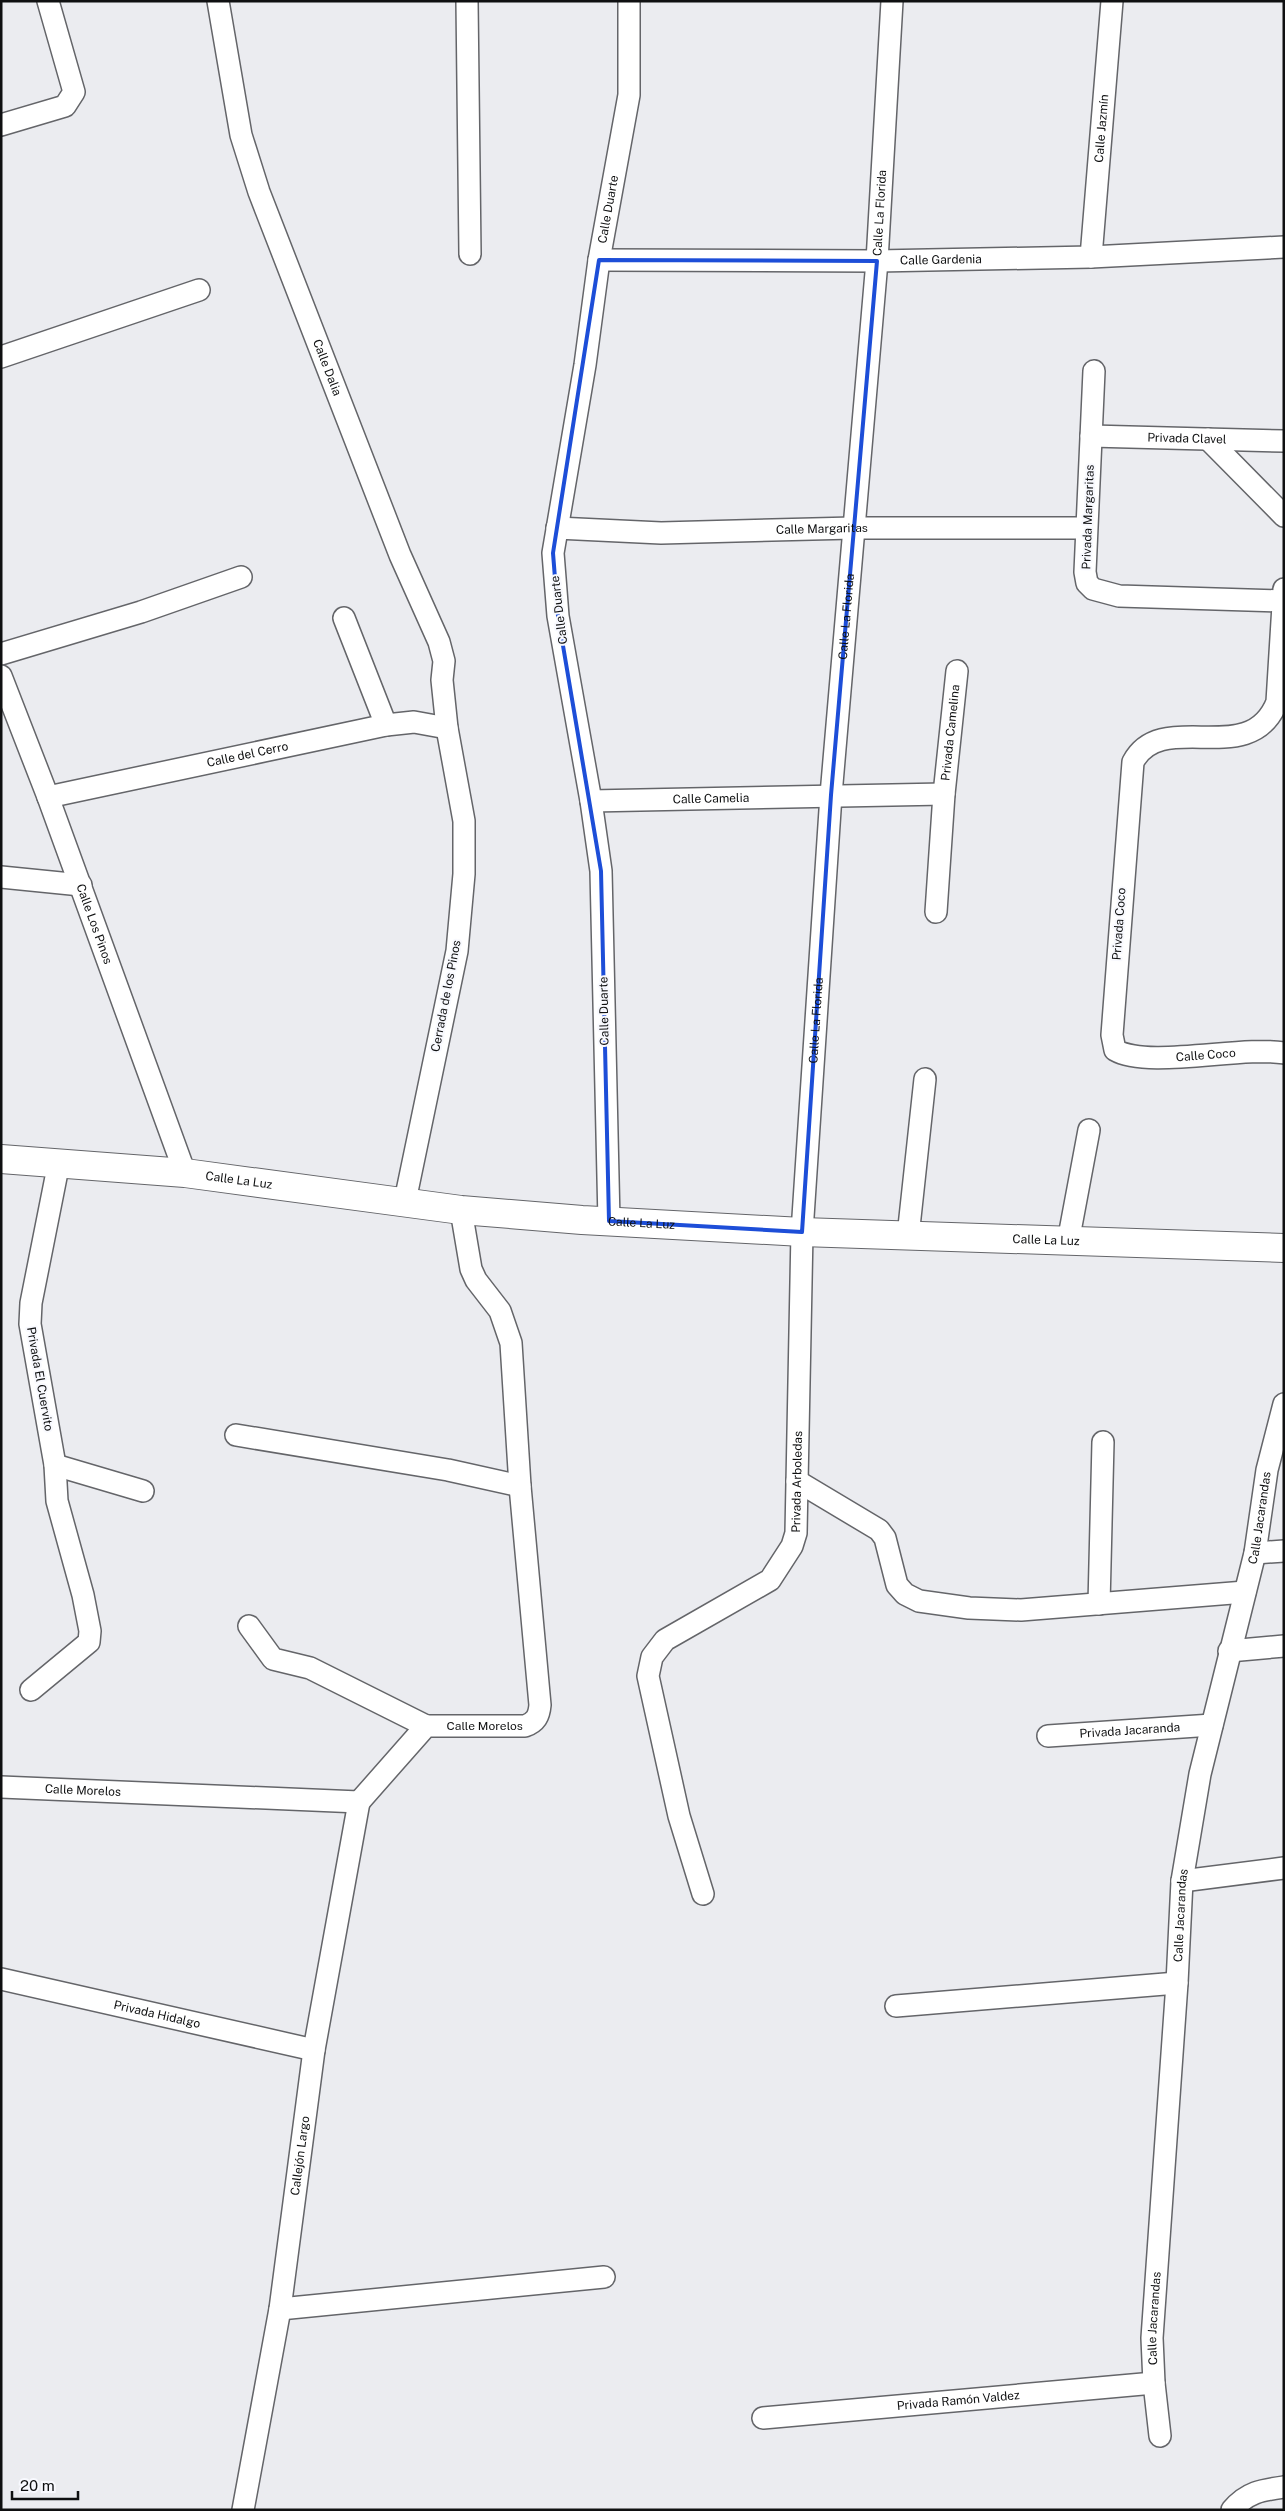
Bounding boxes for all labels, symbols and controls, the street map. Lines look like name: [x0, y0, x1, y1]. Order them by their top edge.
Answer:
street label: Calle Jazmín: [1092, 94, 1111, 163]
street label: Calle La Florida: [870, 169, 889, 256]
street label: Calle Duarte: [595, 174, 621, 245]
street label: Calle Gardenia: [900, 252, 982, 268]
street label: Calle Dalia: [310, 337, 344, 398]
street label: Privada Clavel: [1147, 430, 1227, 447]
street label: Privada Margaritas: [1079, 464, 1097, 570]
street label: Calle Margaritas: [776, 521, 868, 537]
street label: Calle La Florida: [836, 573, 857, 660]
street label: Calle Duarte: [548, 575, 570, 645]
street label: Privada Camelina: [938, 684, 963, 782]
street label: Calle del Cerro: [206, 739, 290, 770]
street label: Calle Camelia: [673, 791, 749, 806]
street label: Calle Los Pinos: [73, 882, 115, 966]
street label: Privada Coco: [1109, 887, 1129, 961]
street label: Cerrada de los Pinos: [428, 939, 464, 1053]
street label: Calle Duarte: [596, 976, 612, 1046]
street label: Calle La Florida: [806, 977, 826, 1064]
street label: Calle Coco: [1175, 1046, 1236, 1064]
street label: Calle La Luz: [205, 1169, 273, 1192]
street label: Calle La Luz: [608, 1214, 676, 1232]
street label: Calle La Luz: [1012, 1232, 1080, 1248]
street label: Privada El Cuervito: [24, 1326, 56, 1432]
street label: Privada Arboledas: [789, 1431, 805, 1533]
street label: Calle Jacarandas: [1245, 1471, 1274, 1566]
street label: Calle Morelos: [447, 1719, 523, 1733]
street label: Privada Jacaranda: [1079, 1720, 1181, 1741]
street label: Calle Morelos: [45, 1782, 121, 1799]
street label: Calle Jacarandas: [1171, 1868, 1191, 1962]
street label: Privada Hidalgo: [112, 1998, 202, 2031]
street label: Callejón Largo: [288, 2115, 312, 2196]
street label: Calle Jacarandas: [1145, 2271, 1164, 2365]
street label: Privada Ramón Valdez: [896, 2388, 1020, 2413]
scale bar: [12, 2468, 79, 2500]
text: 20 m: [20, 2477, 55, 2494]

